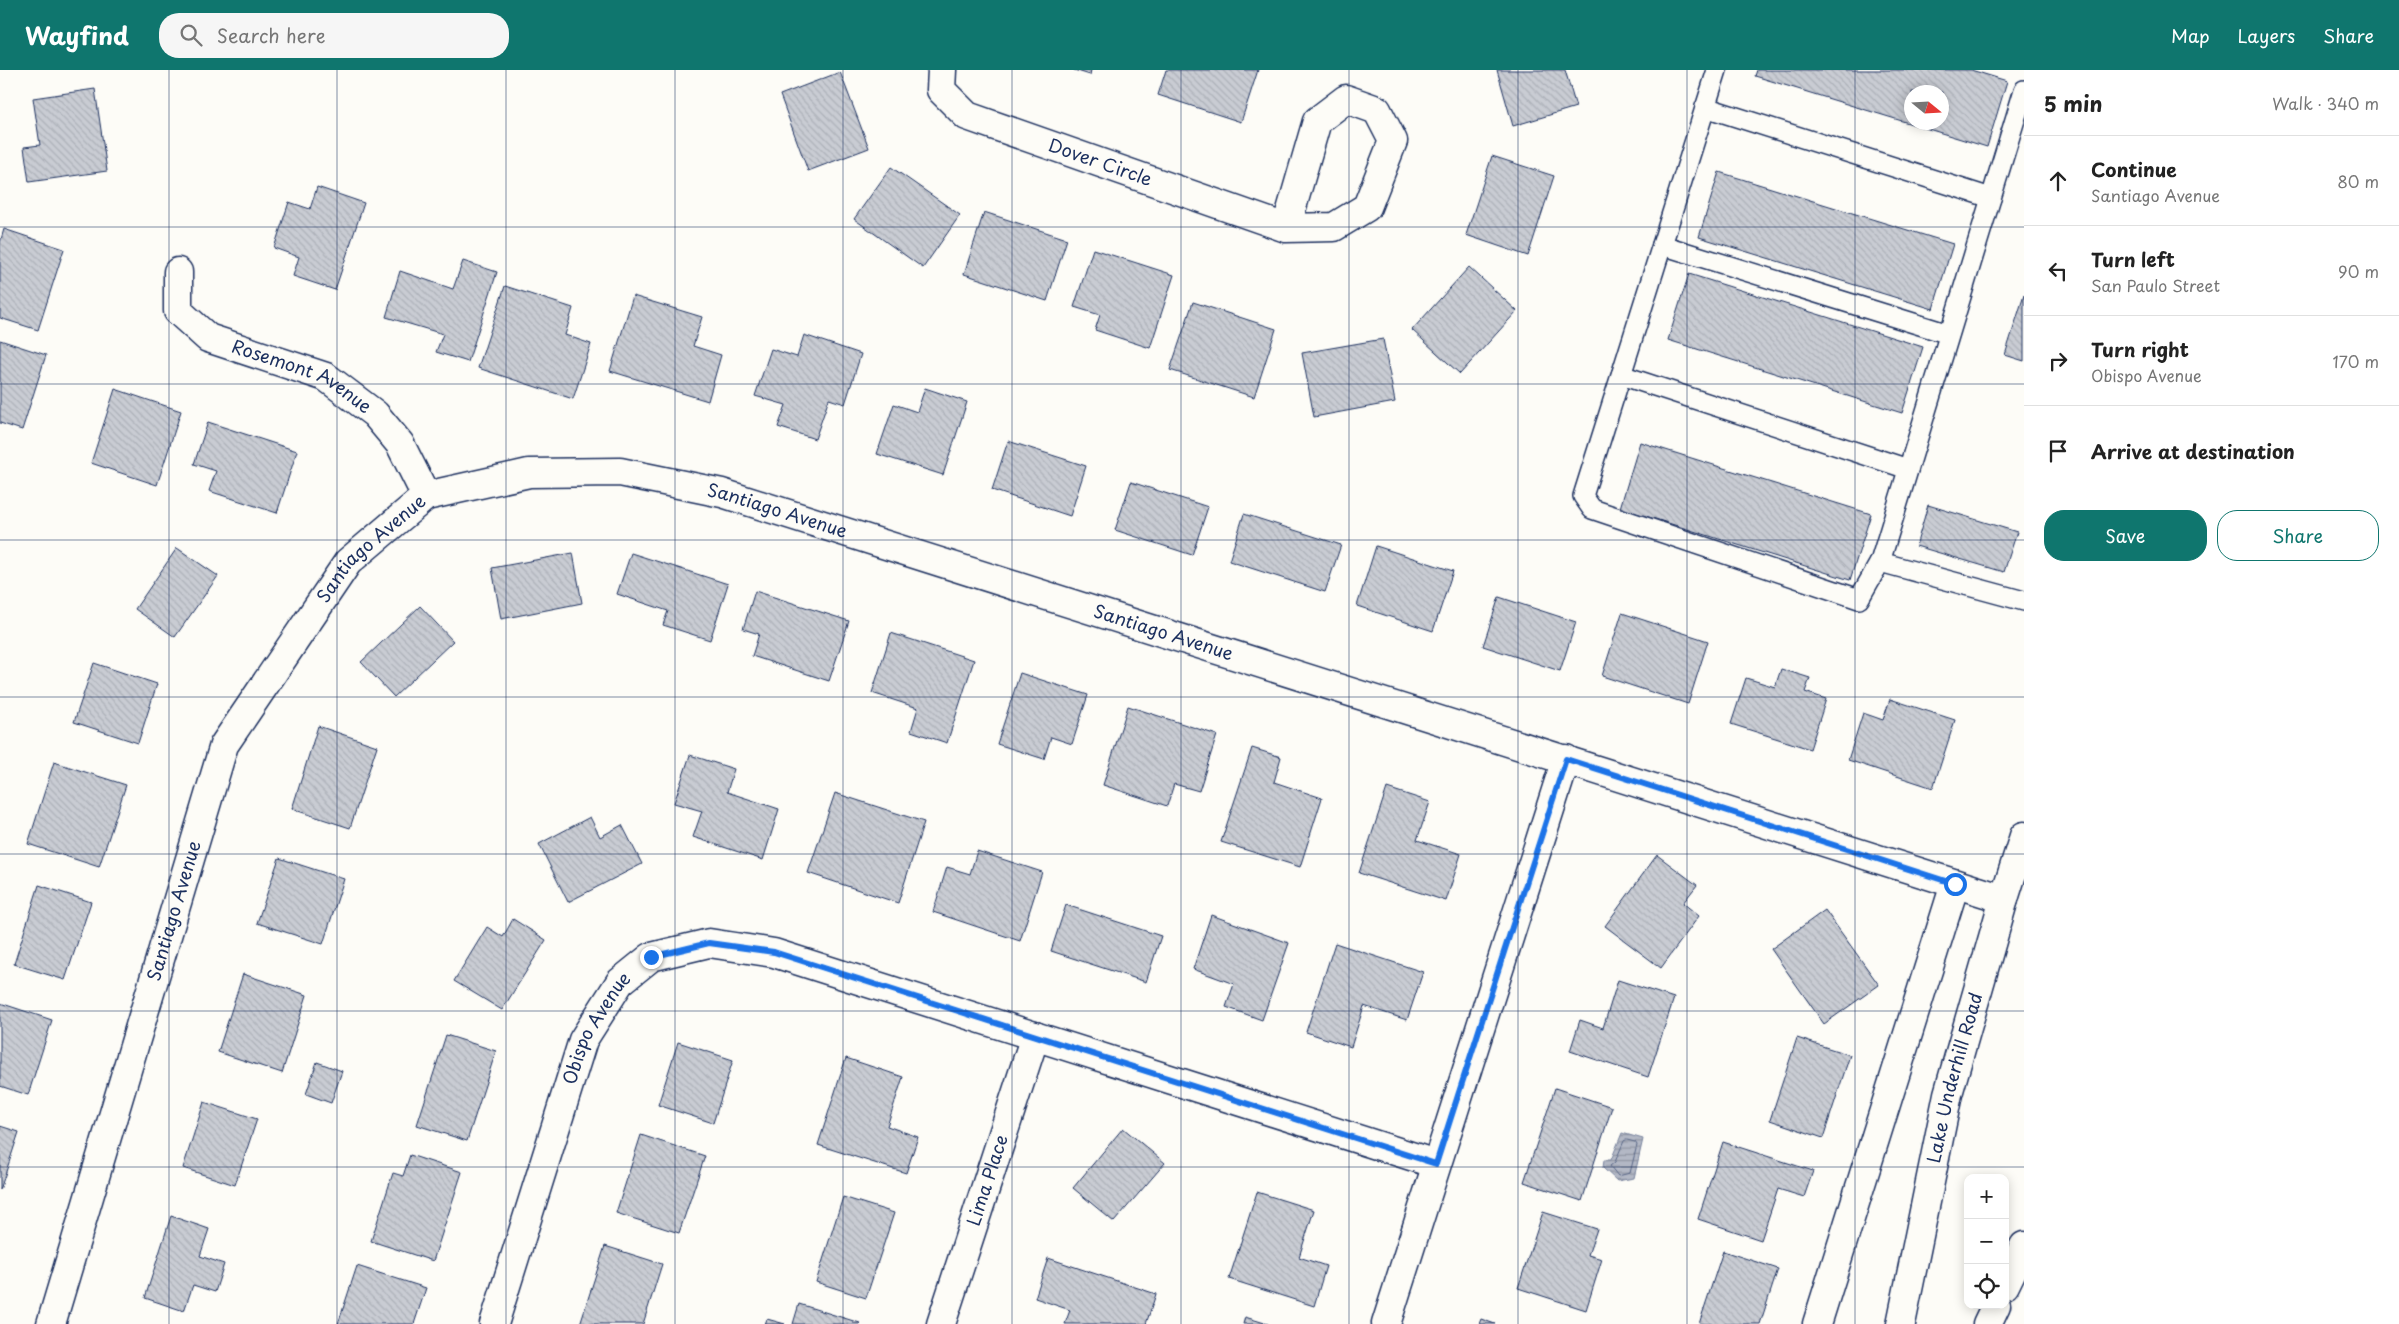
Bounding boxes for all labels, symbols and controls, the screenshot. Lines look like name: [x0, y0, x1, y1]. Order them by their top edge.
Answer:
search box: [159, 13, 509, 58]
text: Wayfind: [25, 17, 129, 53]
icon: search: [177, 21, 205, 49]
text: Search here: [217, 21, 325, 49]
text: Map: [2171, 22, 2210, 49]
text: Layers: [2238, 22, 2295, 49]
text: Share: [2323, 22, 2374, 49]
north arrow: [1904, 85, 1949, 130]
text: 5 min: [2044, 87, 2102, 119]
text: Walk · 340 m: [2272, 91, 2379, 115]
street label: Dover Circle: [1045, 131, 1156, 192]
text: Continue: [2091, 155, 2177, 183]
icon: ahead: [2044, 167, 2072, 195]
text: 80 m: [2337, 169, 2379, 193]
text: Santiago Avenue: [2091, 183, 2220, 207]
text: Turn left: [2091, 245, 2175, 273]
icon: left: [2044, 257, 2072, 285]
text: 90 m: [2338, 259, 2379, 283]
text: San Paulo Street: [2091, 273, 2220, 297]
street label: Rosemont Avenue: [228, 332, 378, 419]
text: Turn right: [2091, 335, 2189, 363]
icon: right: [2044, 347, 2072, 375]
text: 170 m: [2333, 349, 2379, 373]
text: Obispo Avenue: [2091, 363, 2202, 387]
icon: arrive: [2044, 437, 2072, 465]
text: Arrive at destination: [2091, 437, 2295, 465]
street label: Santiago Avenue: [705, 475, 851, 544]
street label: Santiago Avenue: [309, 487, 431, 608]
button: Save: [2044, 510, 2207, 561]
button: Share: [2217, 510, 2379, 561]
street label: Santiago Avenue: [1090, 597, 1237, 666]
street label: Santiago Avenue: [139, 837, 207, 984]
route start: [1944, 873, 1967, 896]
route end: [640, 946, 663, 969]
street label: Obispo Avenue: [555, 964, 635, 1087]
street label: Lake Underhill Road: [1919, 989, 1988, 1165]
street label: Lima Place: [959, 1131, 1014, 1229]
map controls: [1964, 1174, 2009, 1309]
button: +: [1964, 1174, 2009, 1219]
button: −: [1964, 1219, 2009, 1264]
button: locate: [1964, 1264, 2009, 1309]

